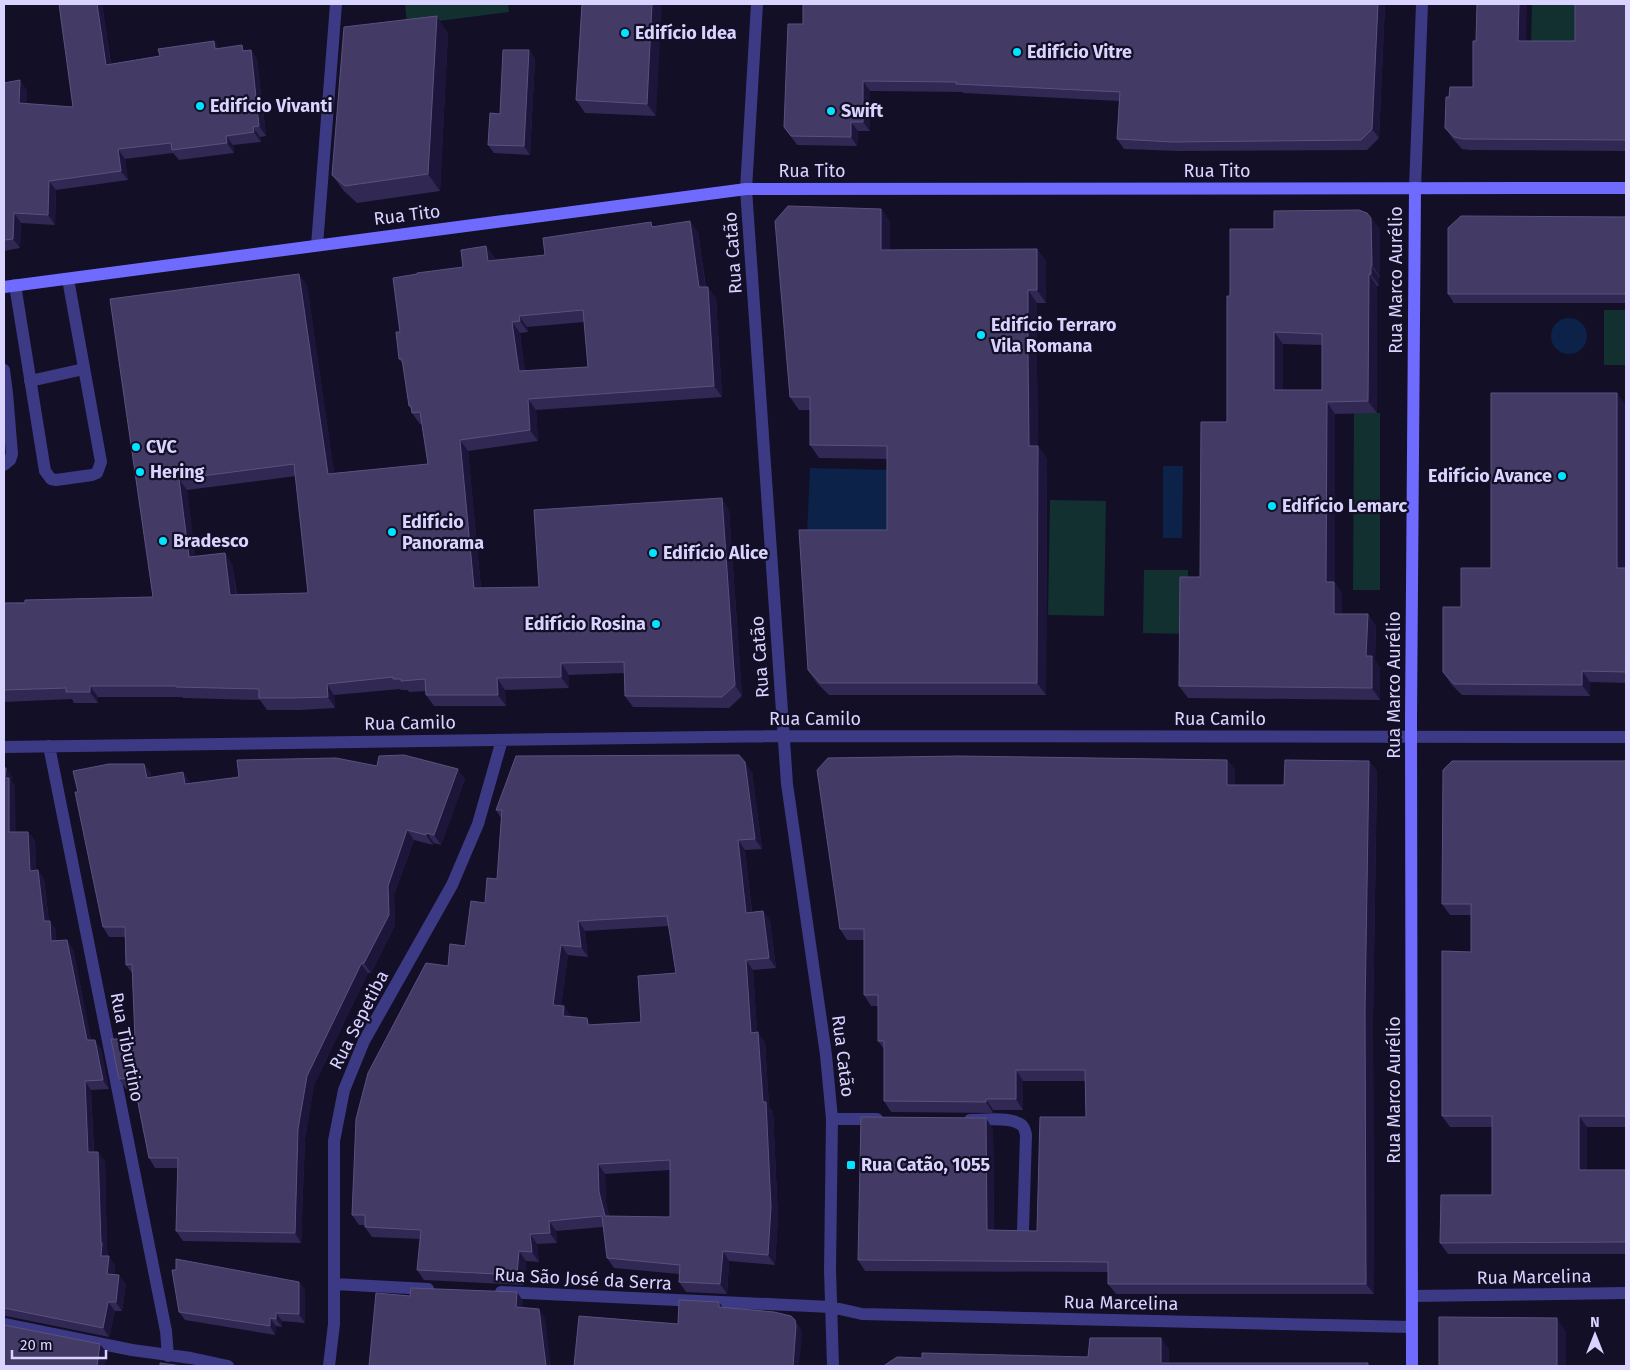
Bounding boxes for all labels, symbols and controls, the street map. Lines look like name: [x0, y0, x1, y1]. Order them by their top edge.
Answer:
place label: Edifício Idea: [635, 22, 737, 44]
marker: Edifício Idea: [619, 27, 631, 39]
place label: Edifício Vitre: [1027, 41, 1132, 63]
marker: Edifício Vitre: [1011, 46, 1023, 58]
place label: Edifício Vivanti: [210, 95, 332, 117]
marker: Edifício Vivanti: [194, 100, 206, 112]
place label: Swift: [841, 100, 884, 122]
marker: Swift: [825, 105, 837, 117]
street label: Rua Tito: [778, 160, 846, 182]
street label: Rua Tito: [1183, 160, 1251, 182]
street label: Rua Tito: [372, 200, 442, 230]
street label: Rua Marco Aurélio: [1385, 206, 1407, 354]
street label: Rua Catão: [719, 211, 747, 295]
place label: Edifício Terraro Vila Romana: [990, 314, 1117, 357]
marker: Edifício Terraro Vila Romana: [975, 329, 987, 341]
place label: CVC: [146, 436, 178, 458]
marker: CVC: [130, 441, 142, 453]
place label: Hering: [150, 461, 205, 483]
place label: Edifício Avance: [1428, 465, 1552, 487]
marker: Hering: [134, 466, 146, 478]
marker: Edifício Avance: [1556, 470, 1568, 482]
place label: Edifício Lemarc: [1282, 495, 1407, 517]
marker: Edifício Lemarc: [1266, 500, 1278, 512]
place label: Edifício Panorama: [402, 511, 484, 554]
marker: Edifício Panorama: [386, 526, 398, 538]
place label: Bradesco: [173, 530, 249, 552]
marker: Bradesco: [157, 535, 169, 547]
place label: Edifício Alice: [663, 542, 768, 564]
marker: Edifício Alice: [647, 547, 659, 559]
street label: Rua Marco Aurélio: [1383, 611, 1405, 759]
place label: Edifício Rosina: [525, 613, 646, 635]
street label: Rua Catão: [746, 615, 774, 699]
marker: Edifício Rosina: [650, 618, 662, 630]
street label: Rua Camilo: [769, 708, 861, 730]
street label: Rua Camilo: [1174, 708, 1266, 730]
street label: Rua Camilo: [364, 711, 456, 735]
street label: Rua Sepetiba: [325, 967, 393, 1073]
street label: Rua Tiburtino: [106, 990, 148, 1104]
street label: Rua Catão: [827, 1014, 859, 1098]
street label: Rua Marco Aurélio: [1383, 1016, 1405, 1164]
place label: Rua Catão, 1055: [861, 1154, 991, 1176]
marker: Rua Catão, 1055: [845, 1159, 857, 1171]
street label: Rua São José da Serra: [494, 1263, 672, 1295]
street label: Rua Marcelina: [1476, 1265, 1592, 1289]
street label: Rua Marcelina: [1063, 1291, 1179, 1315]
north arrow: [1570, 1310, 1620, 1360]
text: N: [1590, 1314, 1600, 1331]
scale bar: [12, 1328, 106, 1360]
text: 20 m: [20, 1336, 53, 1354]

